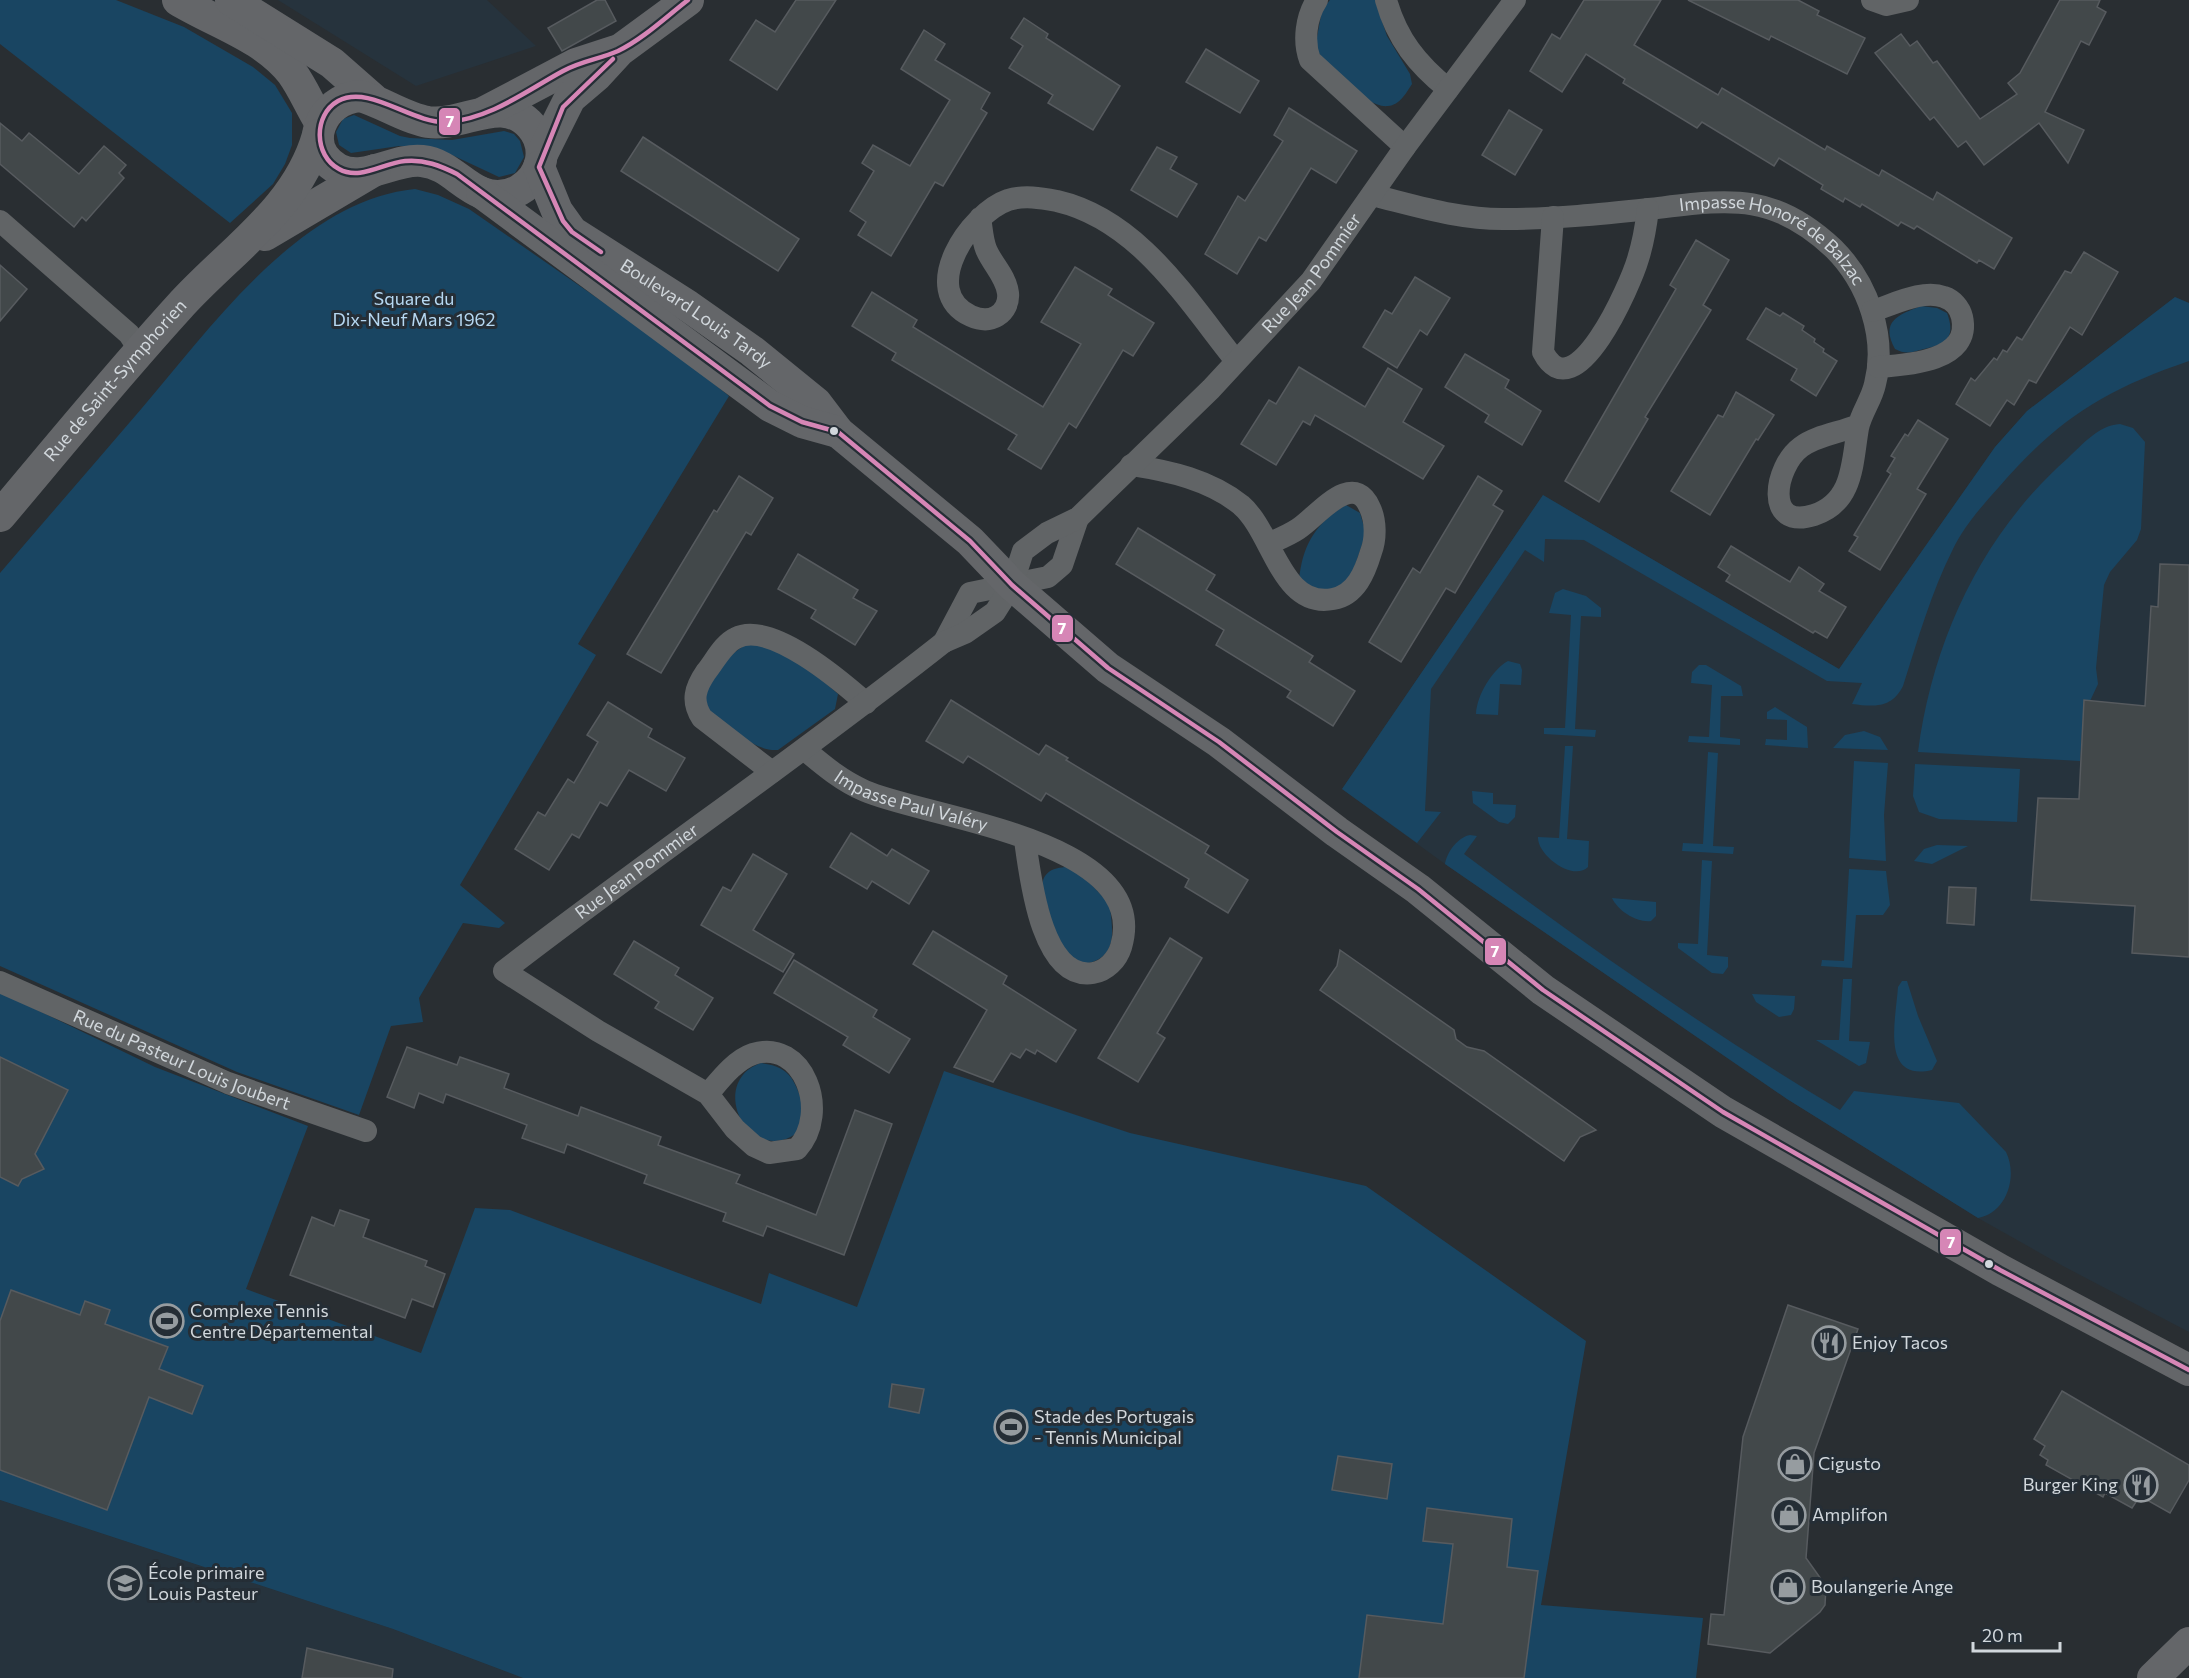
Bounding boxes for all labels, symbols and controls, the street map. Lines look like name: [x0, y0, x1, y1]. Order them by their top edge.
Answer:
line badge: 7: [438, 107, 461, 136]
text: 7: [446, 111, 455, 130]
street label: Impasse Honoré de Balzac: [1678, 190, 1870, 289]
street label: Rue Jean Pommier: [1256, 208, 1365, 337]
street label: Boulevard Louis Tardy: [616, 254, 777, 373]
park label: Square du Dix-Neuf Mars 1962: [333, 287, 495, 330]
street label: Rue de Saint-Symphorien: [39, 294, 191, 465]
unlabelled marker: [828, 425, 840, 437]
line badge: 7: [1051, 614, 1074, 643]
text: 7: [1058, 618, 1067, 637]
street label: Impasse Paul Valéry: [831, 765, 991, 835]
street label: Rue Jean Pommier: [570, 818, 702, 923]
line badge: 7: [1484, 937, 1507, 966]
text: 7: [1491, 941, 1500, 960]
street label: Rue du Pasteur Louis Joubert: [70, 1004, 294, 1114]
line badge: 7: [1939, 1228, 1962, 1256]
text: 7: [1947, 1232, 1956, 1251]
unlabelled marker: [1983, 1258, 1995, 1270]
place label: Complexe Tennis Centre Départemental: [190, 1299, 373, 1342]
sports icon: Complexe Tennis Centre Départemental: [149, 1303, 185, 1339]
restaurant icon: Enjoy Tacos: [1811, 1325, 1847, 1361]
place label: Enjoy Tacos: [1852, 1331, 1948, 1353]
place label: Stade des Portugais - Tennis Municipal: [1034, 1405, 1194, 1448]
sports icon: Stade des Portugais - Tennis Municipal: [993, 1409, 1029, 1445]
shop icon: Cigusto: [1777, 1446, 1813, 1482]
place label: Cigusto: [1818, 1452, 1881, 1474]
restaurant icon: Burger King: [2123, 1467, 2159, 1503]
place label: Burger King: [2023, 1473, 2118, 1495]
shop icon: Amplifon: [1771, 1497, 1807, 1533]
place label: Amplifon: [1812, 1503, 1888, 1525]
place label: École primaire Louis Pasteur: [148, 1561, 264, 1604]
school or university icon: École primaire Louis Pasteur: [107, 1565, 143, 1601]
shop icon: Boulangerie Ange: [1770, 1569, 1806, 1605]
place label: Boulangerie Ange: [1811, 1575, 1953, 1597]
scale bar: [1973, 1615, 2060, 1653]
text: 20 m: [1982, 1624, 2023, 1646]

